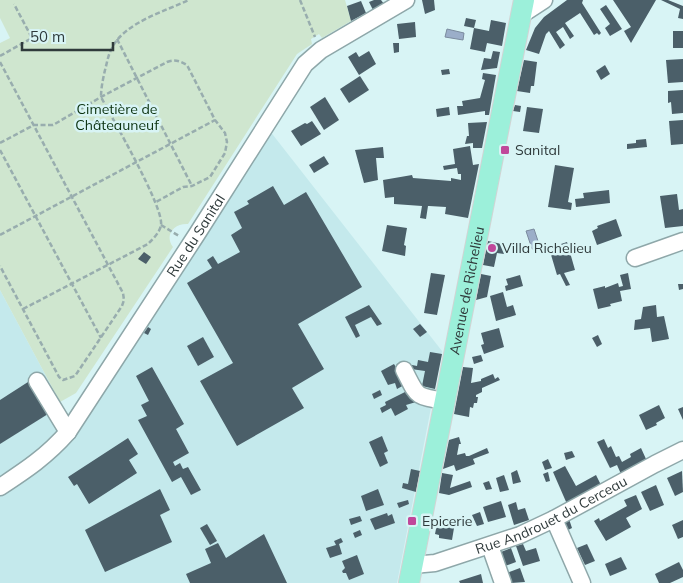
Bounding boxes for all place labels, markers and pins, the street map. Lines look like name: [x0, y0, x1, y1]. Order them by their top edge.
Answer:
place label: Sanital: [515, 141, 560, 159]
marker: Sanital: [499, 144, 511, 156]
place label: Villa Richelieu: [502, 239, 592, 257]
marker: Villa Richelieu: [486, 242, 498, 254]
place label: Epicerie: [422, 512, 472, 530]
marker: Epicerie: [406, 515, 418, 527]

